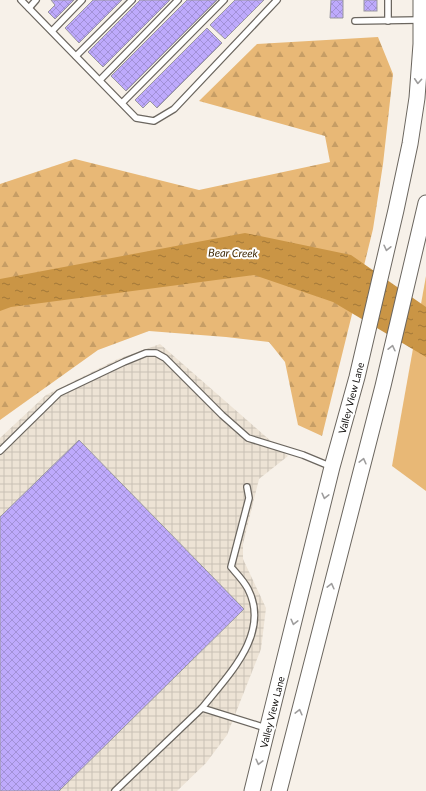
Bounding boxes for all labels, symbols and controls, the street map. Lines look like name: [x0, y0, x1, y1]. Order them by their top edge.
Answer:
one-way arrow: [413, 78, 422, 84]
one-way arrow: [384, 244, 392, 251]
water label: Bear Creek: [208, 246, 259, 259]
one-way arrow: [387, 345, 395, 351]
street label: Valley View Lane: [336, 361, 366, 435]
one-way arrow: [359, 457, 367, 464]
one-way arrow: [321, 492, 330, 499]
one-way arrow: [326, 583, 335, 590]
one-way arrow: [291, 619, 299, 626]
street label: Valley View Lane: [257, 675, 287, 749]
one-way arrow: [294, 709, 303, 716]
one-way arrow: [256, 759, 264, 765]

